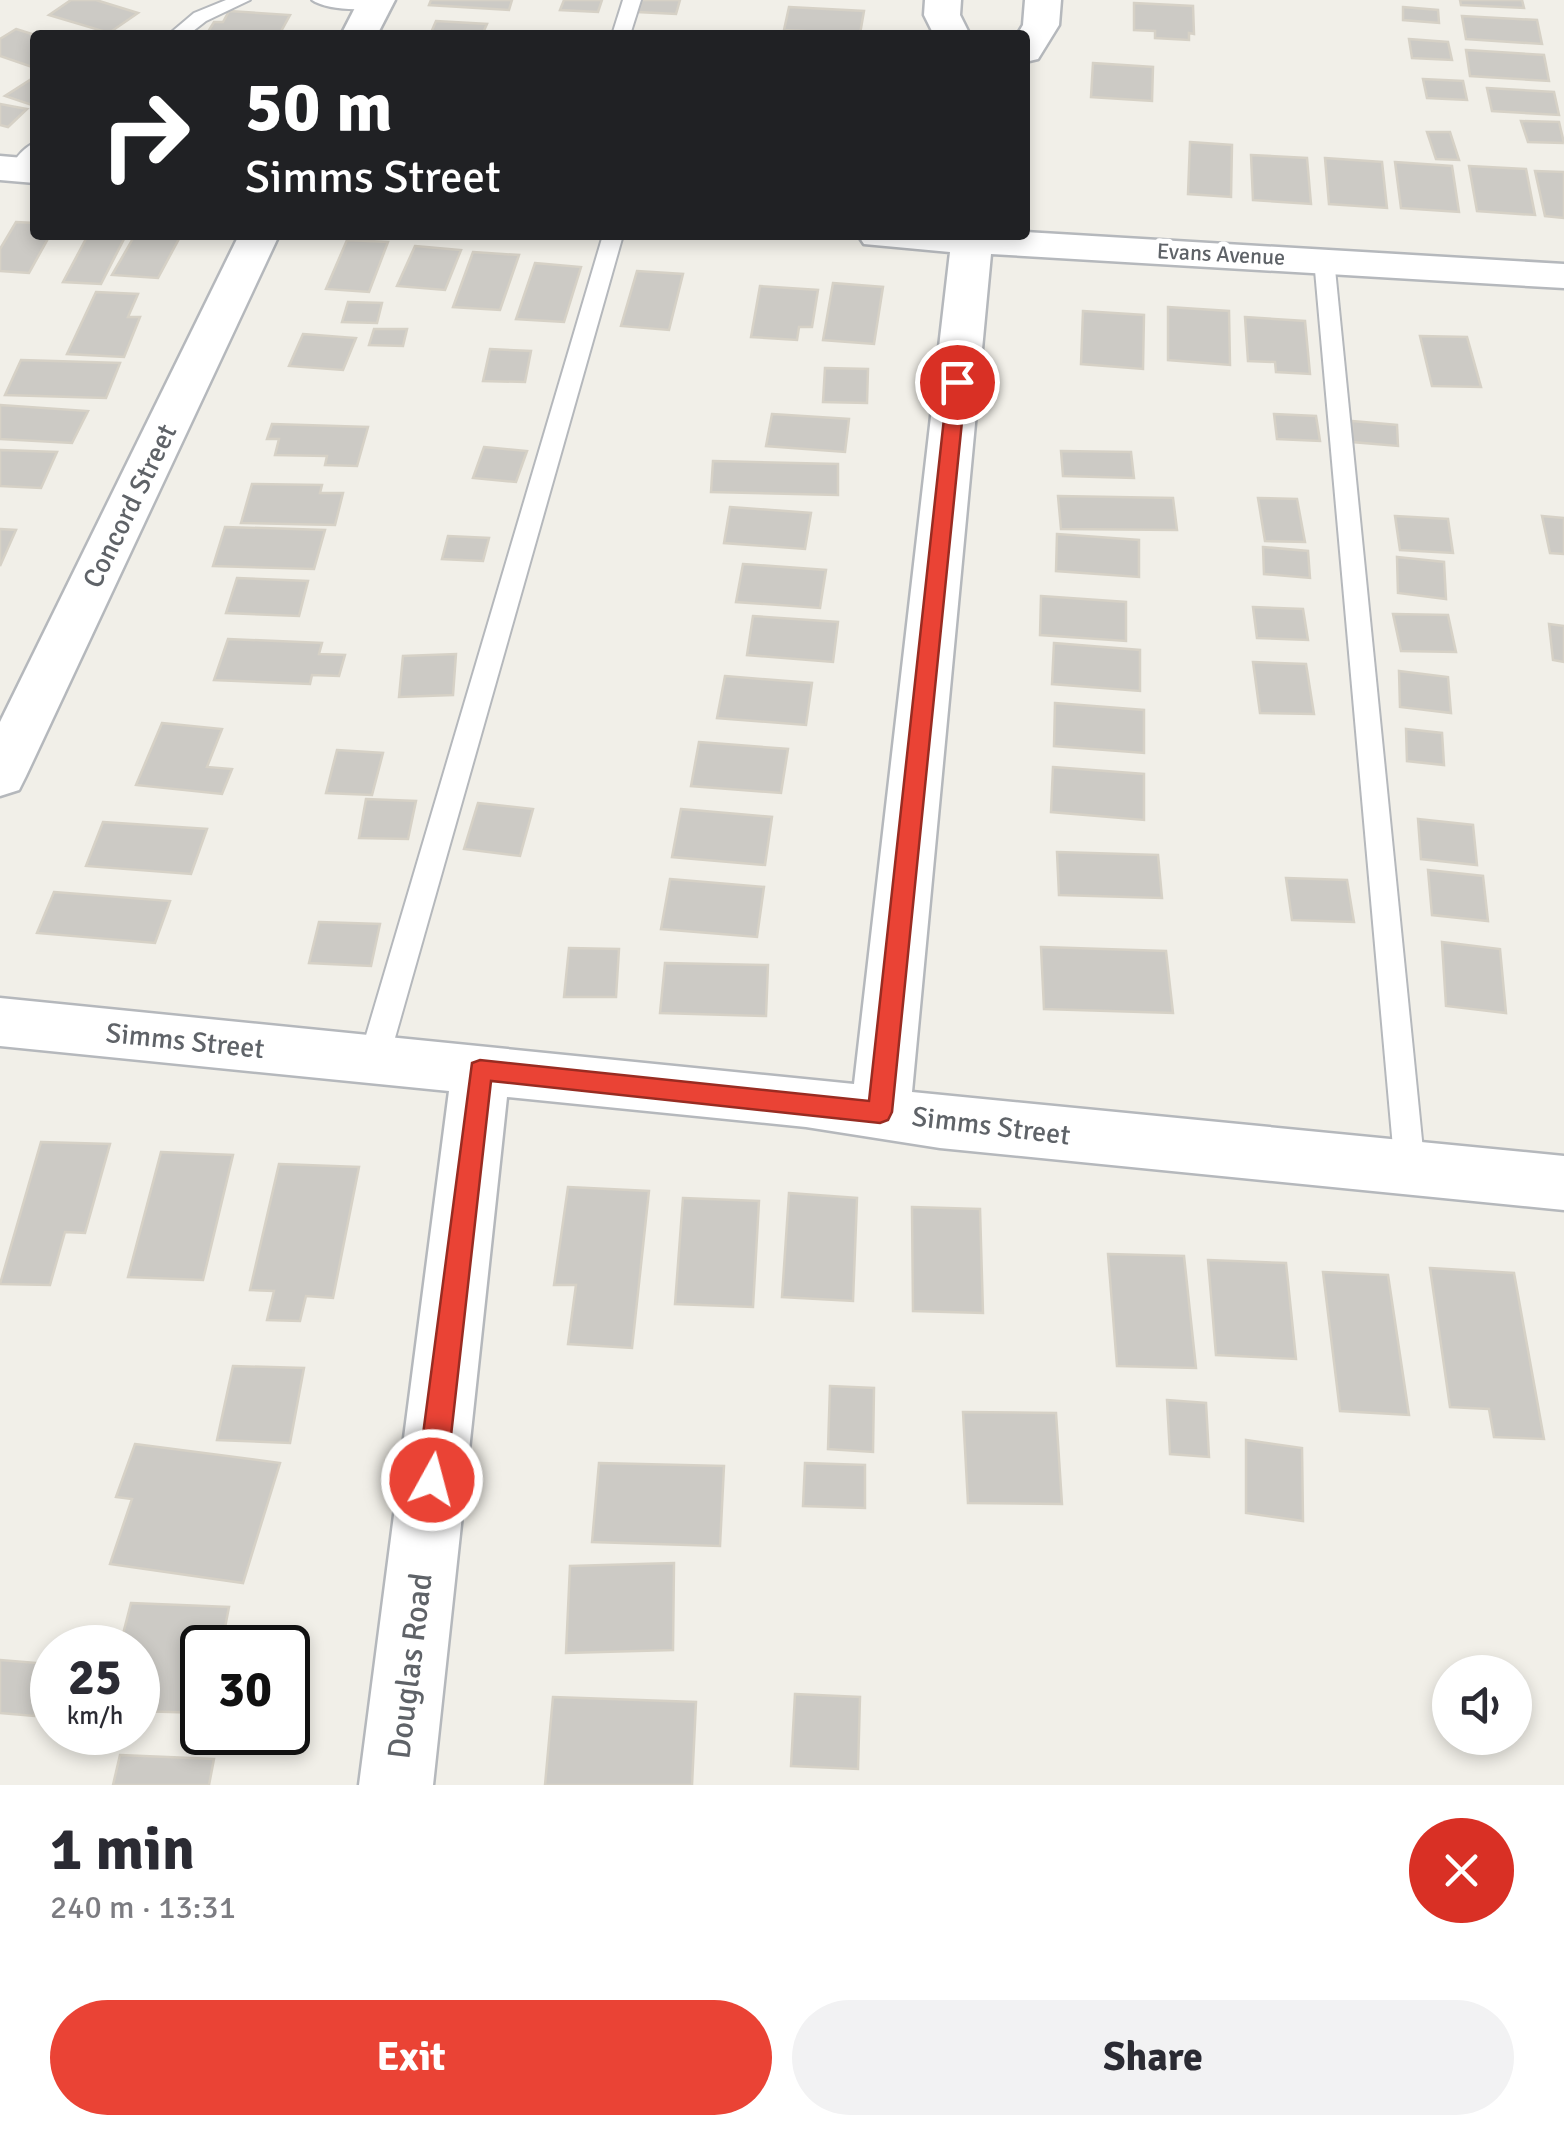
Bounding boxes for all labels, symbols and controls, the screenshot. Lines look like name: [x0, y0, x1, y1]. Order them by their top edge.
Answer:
text: 50 m: [245, 64, 393, 150]
icon: right: [80, 70, 210, 200]
text: Simms Street: [245, 150, 501, 205]
street label: Evans Avenue: [1156, 237, 1286, 271]
pin: [915, 340, 1000, 425]
icon: arrive: [930, 355, 985, 410]
street label: Concord Street: [76, 418, 184, 594]
street label: Simms Street: [104, 1016, 266, 1066]
street label: Simms Street: [910, 1099, 1072, 1153]
position arrow: [380, 1428, 484, 1532]
street label: Douglas Road: [379, 1571, 441, 1761]
speed limit sign: 30: [180, 1625, 310, 1755]
text: 25: [68, 1647, 122, 1709]
map controls: [1432, 1655, 1532, 1755]
button: sound: [1432, 1655, 1532, 1755]
text: km/h: [67, 1700, 123, 1731]
text: 1 min: [50, 1813, 195, 1887]
button: close: [1409, 1818, 1514, 1923]
text: 240 m · 13:31: [50, 1888, 236, 1927]
button: Exit: [50, 2000, 772, 2115]
button: Share: [792, 2000, 1514, 2115]

